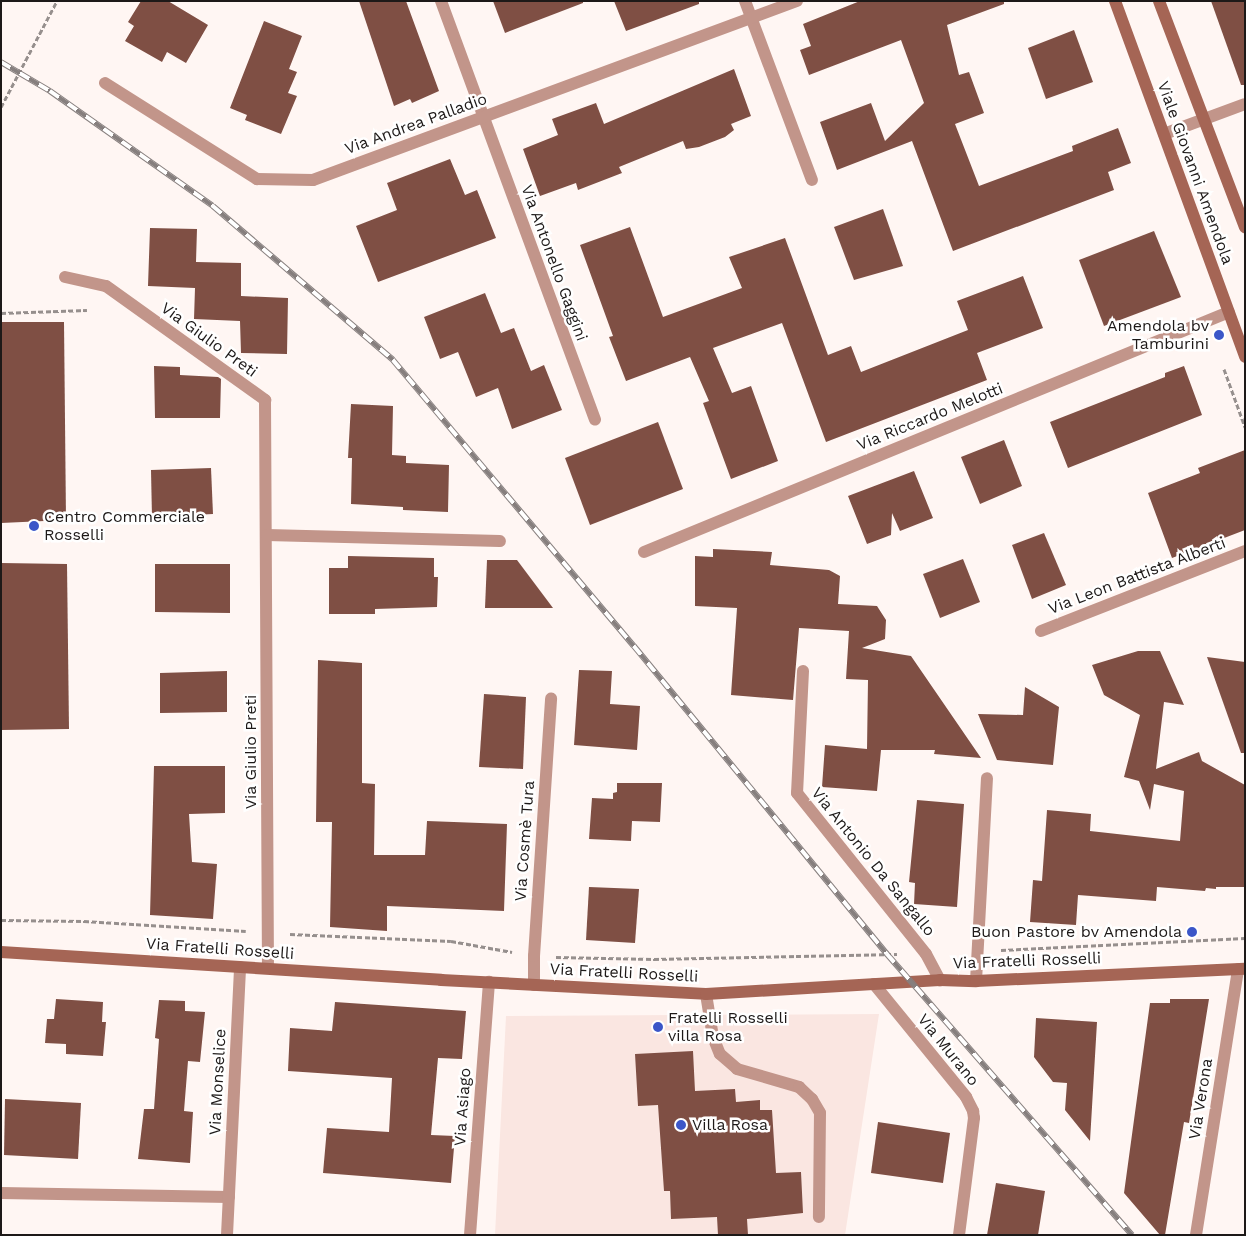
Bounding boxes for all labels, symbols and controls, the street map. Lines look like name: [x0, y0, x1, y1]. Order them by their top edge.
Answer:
street label: Viale Giovanni Amendola: [1153, 79, 1237, 267]
street label: Via Andrea Palladio: [342, 89, 490, 159]
street label: Via Antonello Gaggini: [517, 182, 591, 344]
street label: Via Giulio Preti: [157, 298, 261, 382]
place label: Amendola bv Tamburini: [1107, 316, 1209, 354]
marker: Amendola bv Tamburini: [1213, 329, 1225, 341]
street label: Via Riccardo Melotti: [854, 379, 1006, 455]
place label: Centro Commerciale Rosselli: [44, 507, 205, 545]
marker: Centro Commerciale Rosselli: [28, 520, 40, 532]
street label: Via Leon Battista Alberti: [1045, 533, 1229, 619]
street label: Via Giulio Preti: [241, 694, 261, 810]
street label: Via Cosmè Tura: [511, 780, 539, 902]
street label: Via Antonio Da Sangallo: [807, 783, 939, 941]
place label: Buon Pastore bv Amendola: [970, 922, 1182, 942]
marker: Buon Pastore bv Amendola: [1186, 926, 1198, 938]
street label: Via Fratelli Rosselli: [145, 934, 295, 964]
street label: Via Fratelli Rosselli: [952, 949, 1102, 973]
street label: Via Fratelli Rosselli: [549, 960, 699, 986]
place label: Fratelli Rosselli villa Rosa: [668, 1008, 788, 1046]
street label: Via Murano: [913, 1010, 983, 1090]
marker: Fratelli Rosselli villa Rosa: [652, 1021, 664, 1033]
street label: Via Monselice: [206, 1028, 230, 1136]
street label: Via Verona: [1185, 1057, 1217, 1141]
street label: Via Asiago: [451, 1067, 475, 1147]
place label: Villa Rosa: [692, 1115, 768, 1135]
marker: Villa Rosa: [674, 1118, 688, 1132]

